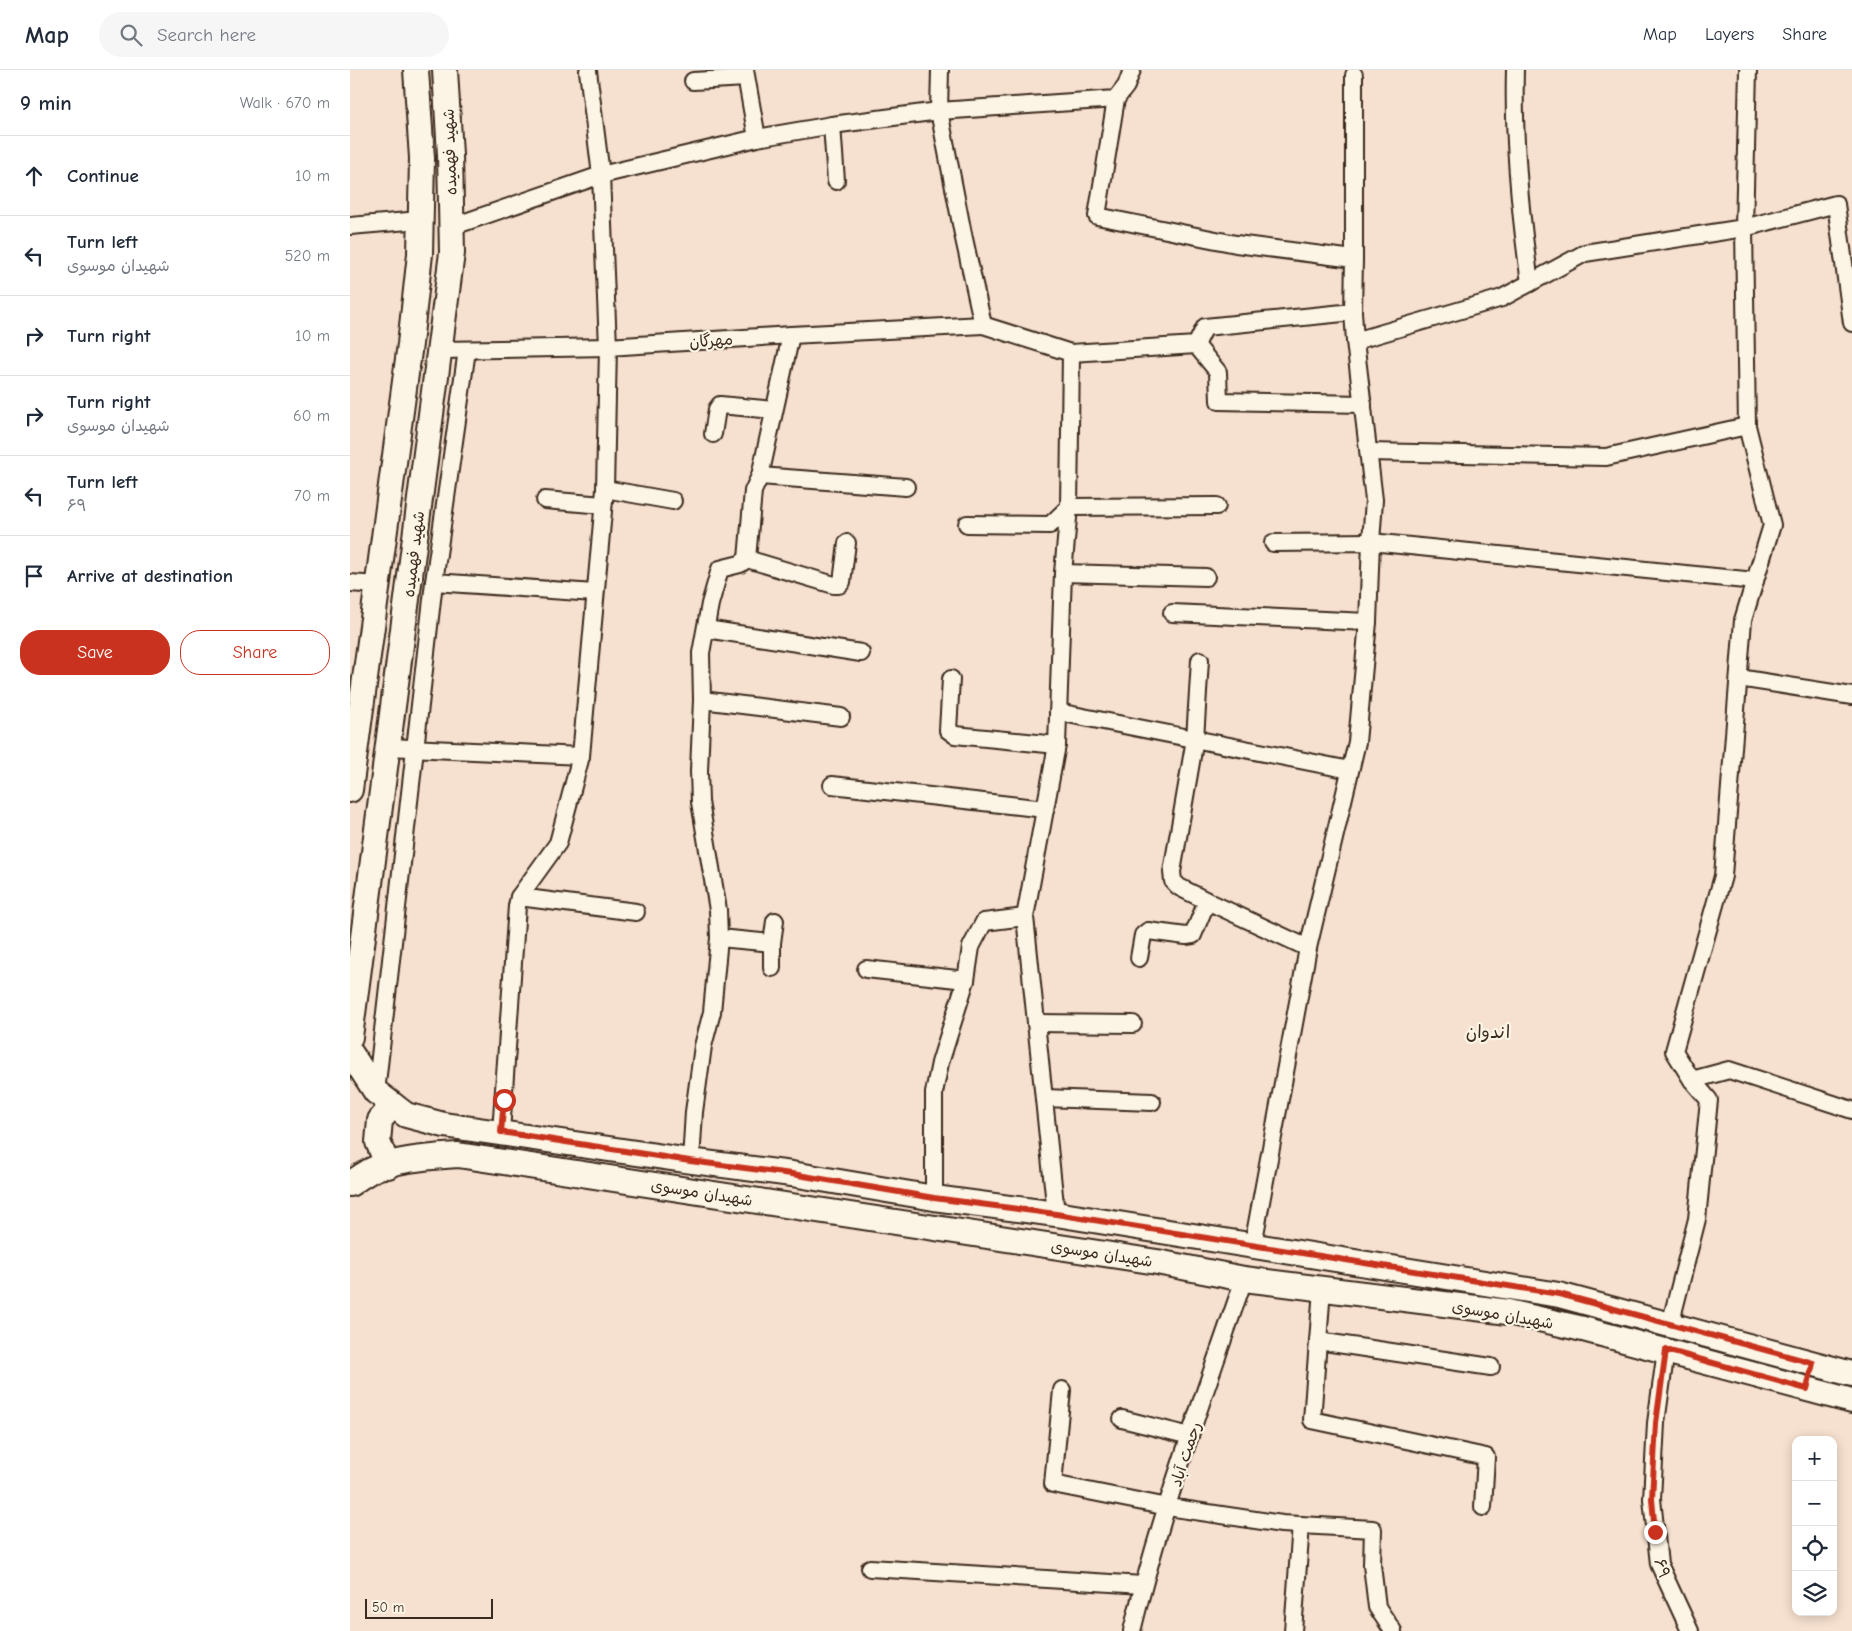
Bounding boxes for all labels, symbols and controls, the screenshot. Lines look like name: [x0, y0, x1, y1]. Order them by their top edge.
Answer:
search box: [99, 12, 449, 57]
text: Map: [25, 21, 69, 49]
icon: search: [117, 21, 145, 49]
text: Search here: [157, 24, 256, 46]
text: Map: [1643, 24, 1677, 45]
text: Layers: [1705, 24, 1754, 45]
text: Share: [1782, 24, 1827, 45]
text: 9 min: [20, 91, 72, 115]
text: Walk · 670 m: [240, 94, 330, 112]
street label: شهید فهمیده: [439, 108, 461, 196]
icon: ahead: [20, 162, 48, 190]
text: Continue: [67, 165, 139, 187]
text: 10 m: [295, 167, 330, 185]
text: Turn left: [67, 231, 138, 253]
icon: left: [20, 242, 48, 270]
text: 520 m: [285, 247, 330, 265]
text: شهیدان موسوی: [67, 257, 170, 275]
icon: right: [20, 322, 48, 350]
text: Turn right: [67, 325, 151, 347]
text: 10 m: [295, 327, 330, 345]
street label: مهرگان: [689, 329, 733, 351]
text: Turn right: [67, 391, 151, 413]
icon: right: [20, 402, 48, 430]
text: 60 m: [293, 407, 330, 425]
text: شهیدان موسوی: [67, 417, 170, 435]
text: Turn left: [67, 471, 138, 493]
icon: left: [20, 482, 48, 510]
text: 70 m: [294, 487, 330, 505]
text: ۶۹: [67, 497, 87, 515]
street label: شهید فهمیده: [400, 510, 428, 598]
icon: arrive: [20, 562, 48, 590]
text: Arrive at destination: [67, 565, 233, 587]
button: Save: [20, 630, 170, 675]
button: Share: [180, 630, 330, 675]
district label: اندوان: [1466, 1022, 1510, 1043]
route start: [493, 1089, 516, 1112]
street label: شهیدان موسوی: [650, 1176, 754, 1211]
street label: شهیدان موسوی: [1050, 1237, 1154, 1272]
street label: شهیدان موسوی: [1450, 1297, 1555, 1334]
street label: رحمت آباد: [1167, 1420, 1205, 1489]
map controls: [1792, 1436, 1837, 1616]
button: +: [1792, 1436, 1837, 1481]
button: −: [1792, 1481, 1837, 1526]
route end: [1644, 1521, 1667, 1544]
button: locate: [1792, 1526, 1837, 1571]
street label: ۶۹: [1650, 1556, 1674, 1580]
button: layers: [1792, 1571, 1837, 1616]
scale bar: [365, 1596, 492, 1619]
text: 50 m: [372, 1599, 404, 1616]

